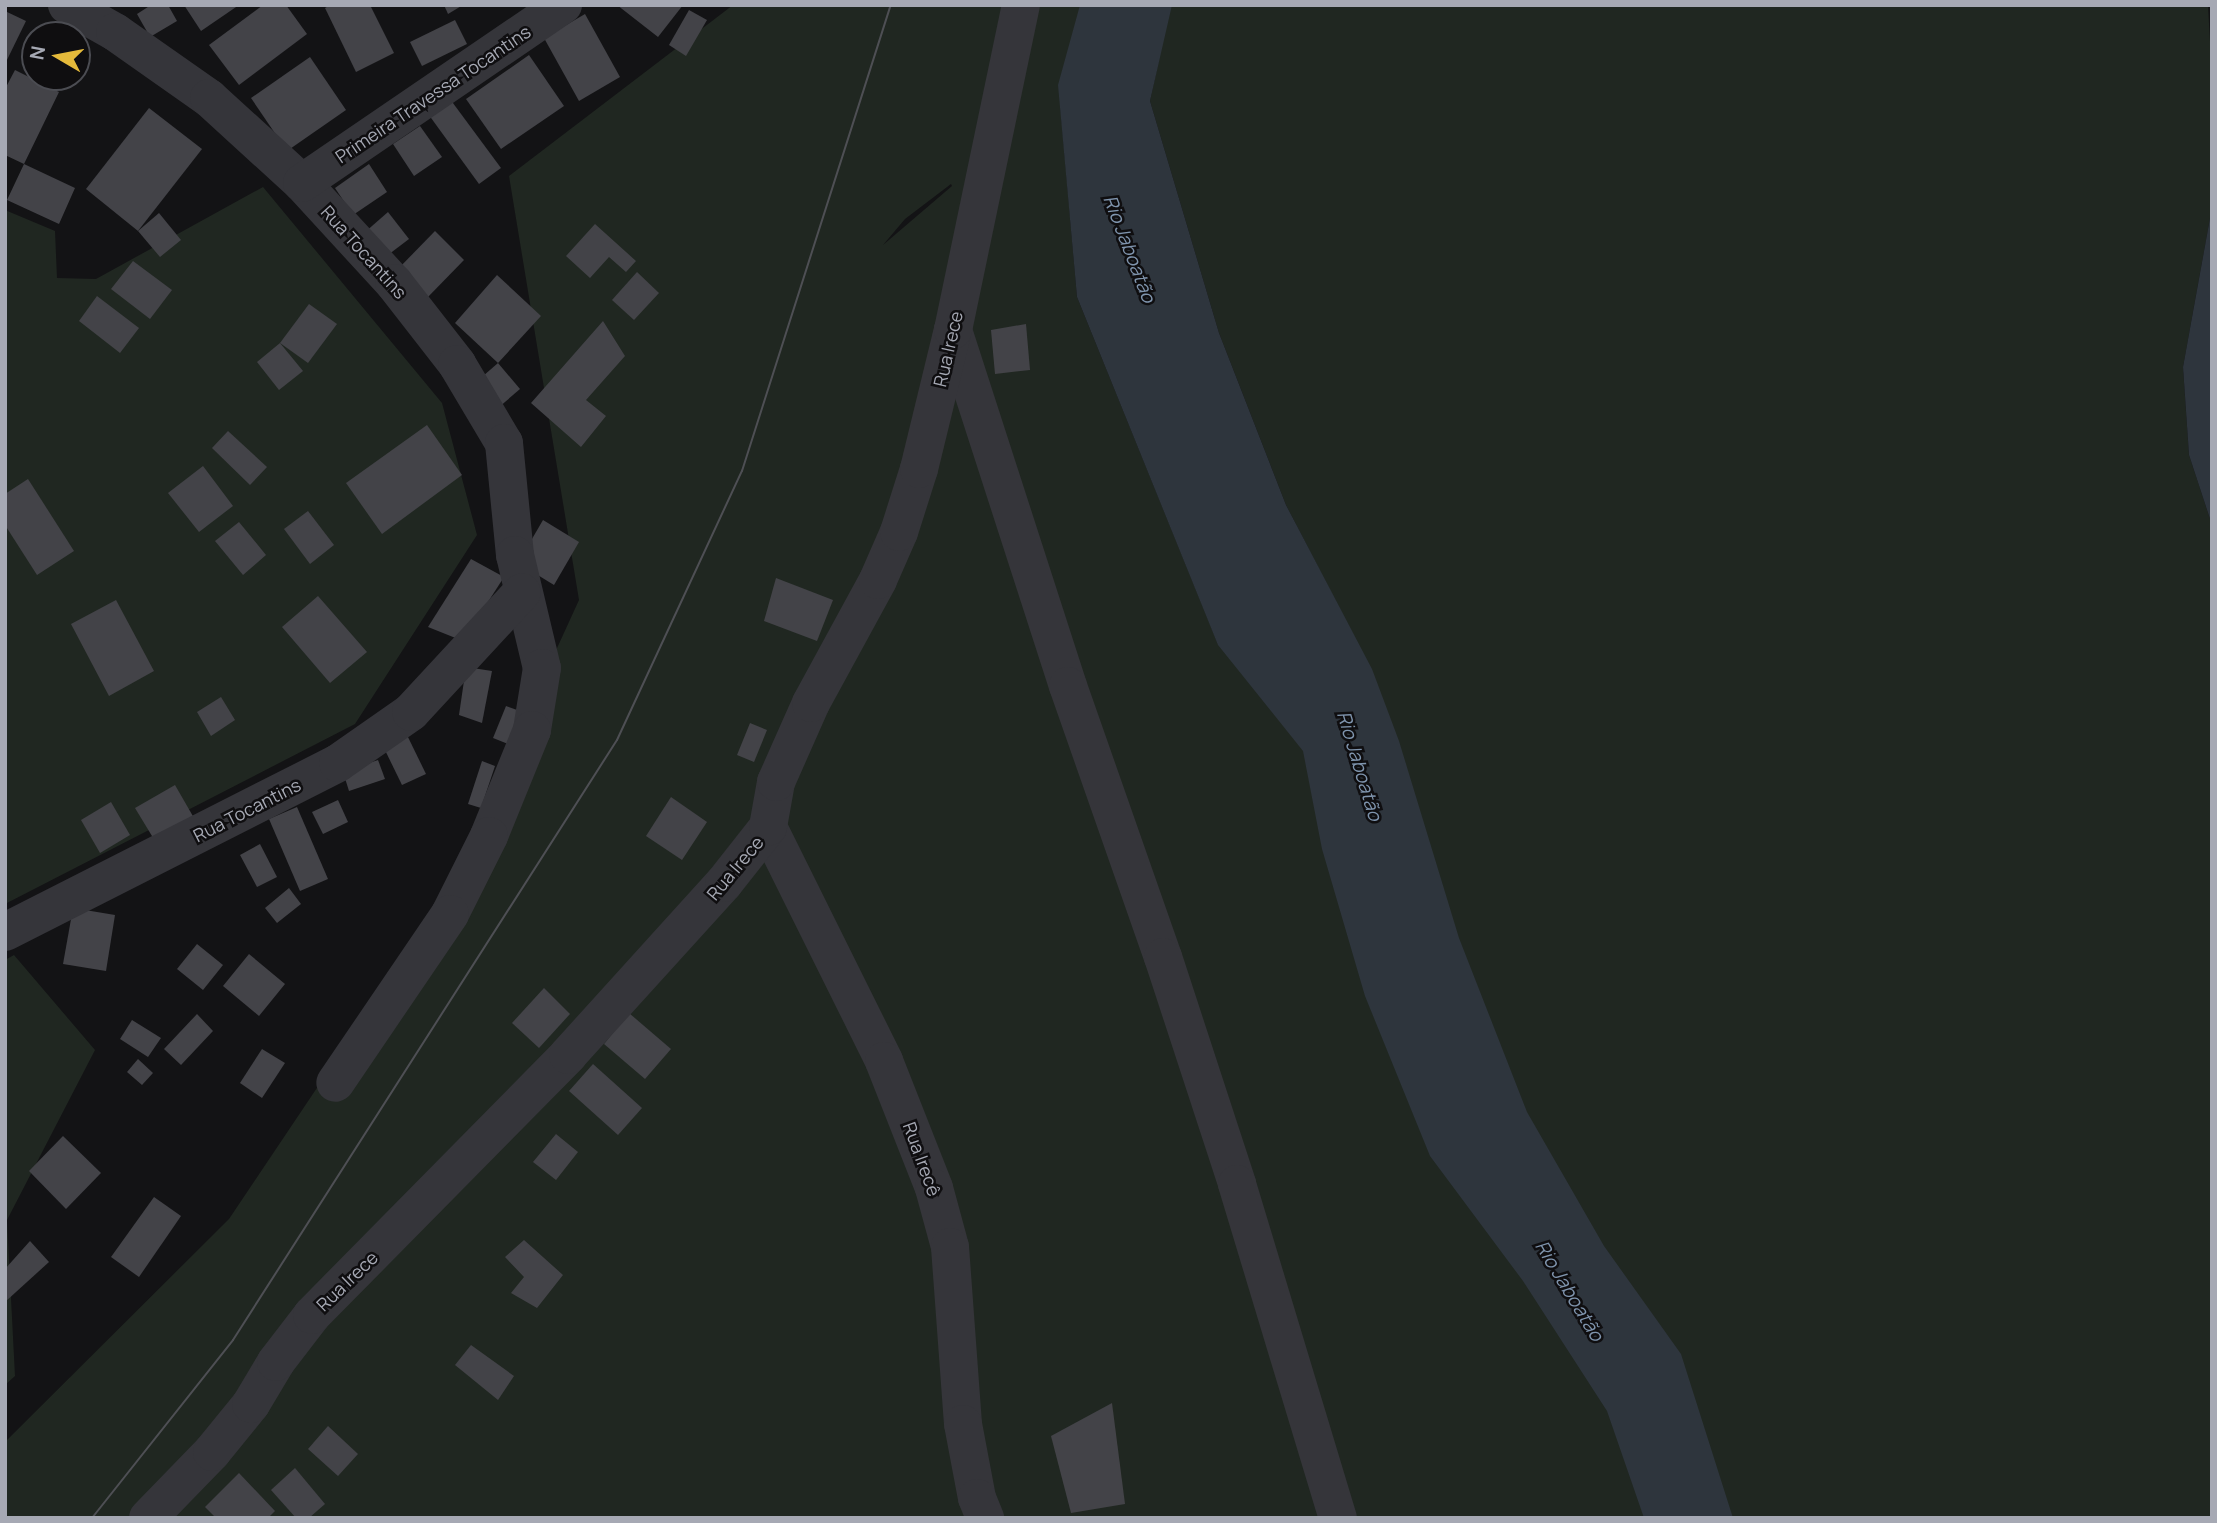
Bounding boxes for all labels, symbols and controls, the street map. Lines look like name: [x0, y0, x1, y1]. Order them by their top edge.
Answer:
north arrow: [21, 21, 91, 91]
street label: Primeira Travessa Tocantins: [331, 21, 535, 167]
text: N: [23, 44, 51, 62]
water label: Rio Jaboatão: [1098, 192, 1160, 306]
street label: Rua Tocantins: [317, 201, 411, 303]
street label: Rua Irece: [929, 309, 967, 389]
water label: Rio Jaboatão: [1332, 709, 1386, 823]
street label: Rua Tocantins: [190, 774, 304, 846]
street label: Rua Irece: [702, 832, 768, 904]
street label: Rua Irecê: [899, 1119, 945, 1199]
water label: Rio Jaboatão: [1530, 1237, 1608, 1345]
street label: Rua Irece: [312, 1247, 382, 1315]

